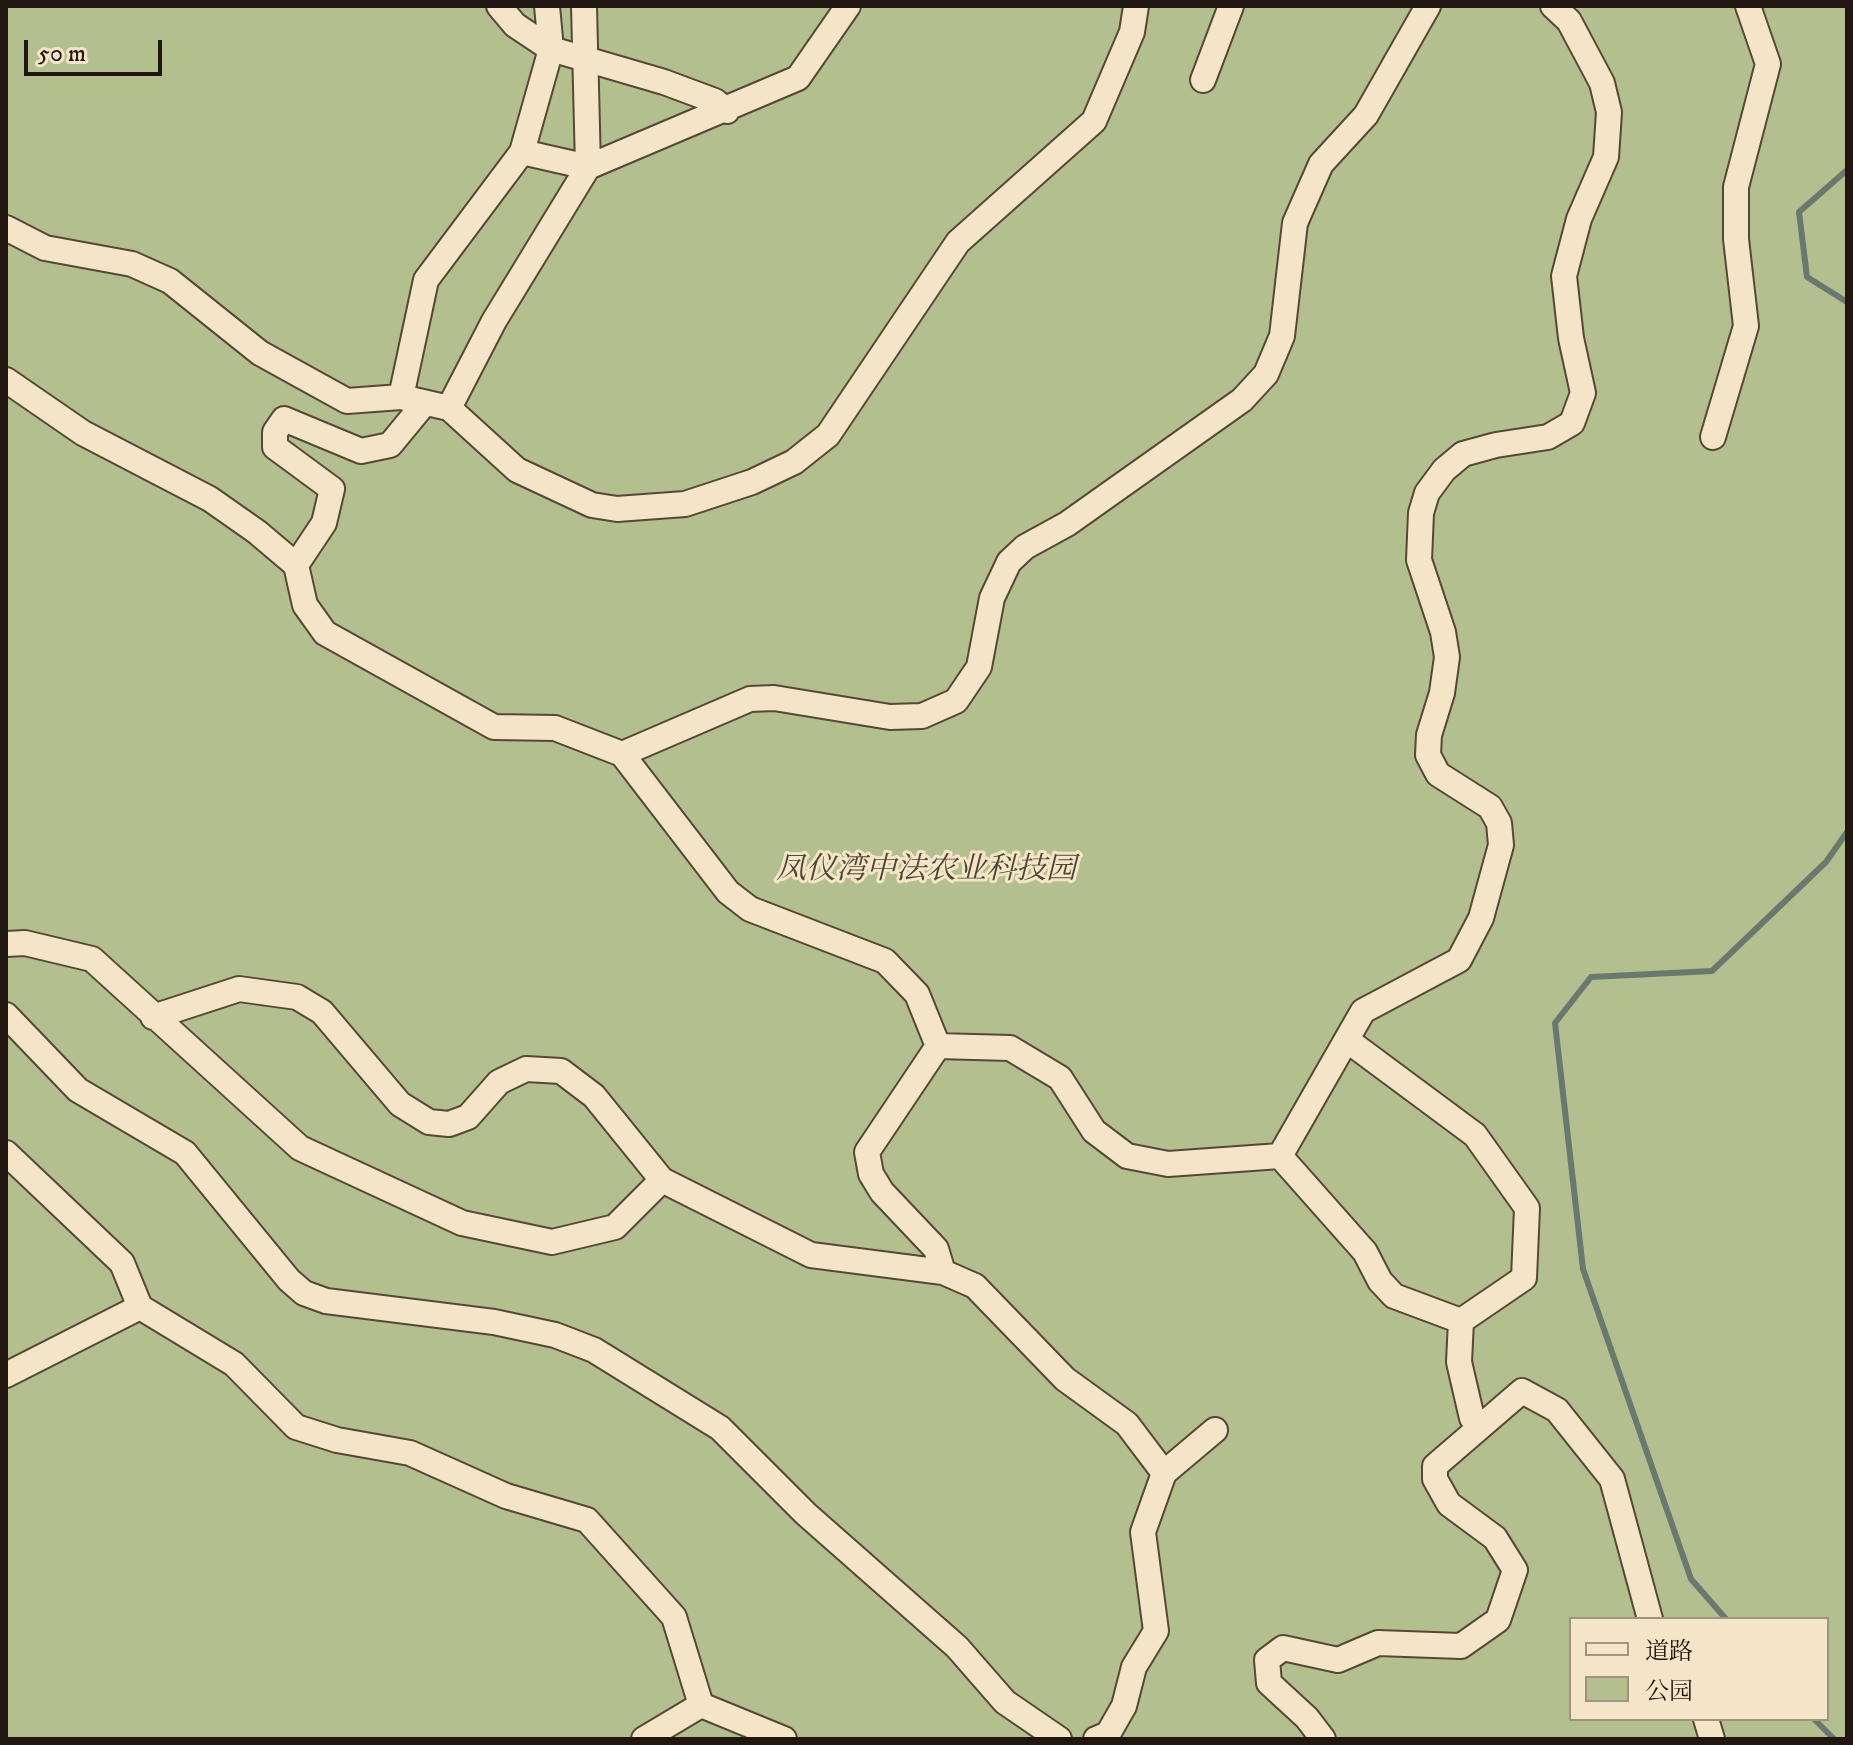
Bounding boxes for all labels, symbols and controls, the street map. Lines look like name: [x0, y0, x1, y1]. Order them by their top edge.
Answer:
scale bar: [28, 24, 166, 74]
text: 50 m: [38, 39, 86, 69]
park label: 凤仪湾中法农业科技园: [776, 854, 1076, 890]
legend: [1569, 1617, 1829, 1721]
text: 道路: [1645, 1637, 1693, 1667]
text: 公园: [1645, 1677, 1693, 1707]

